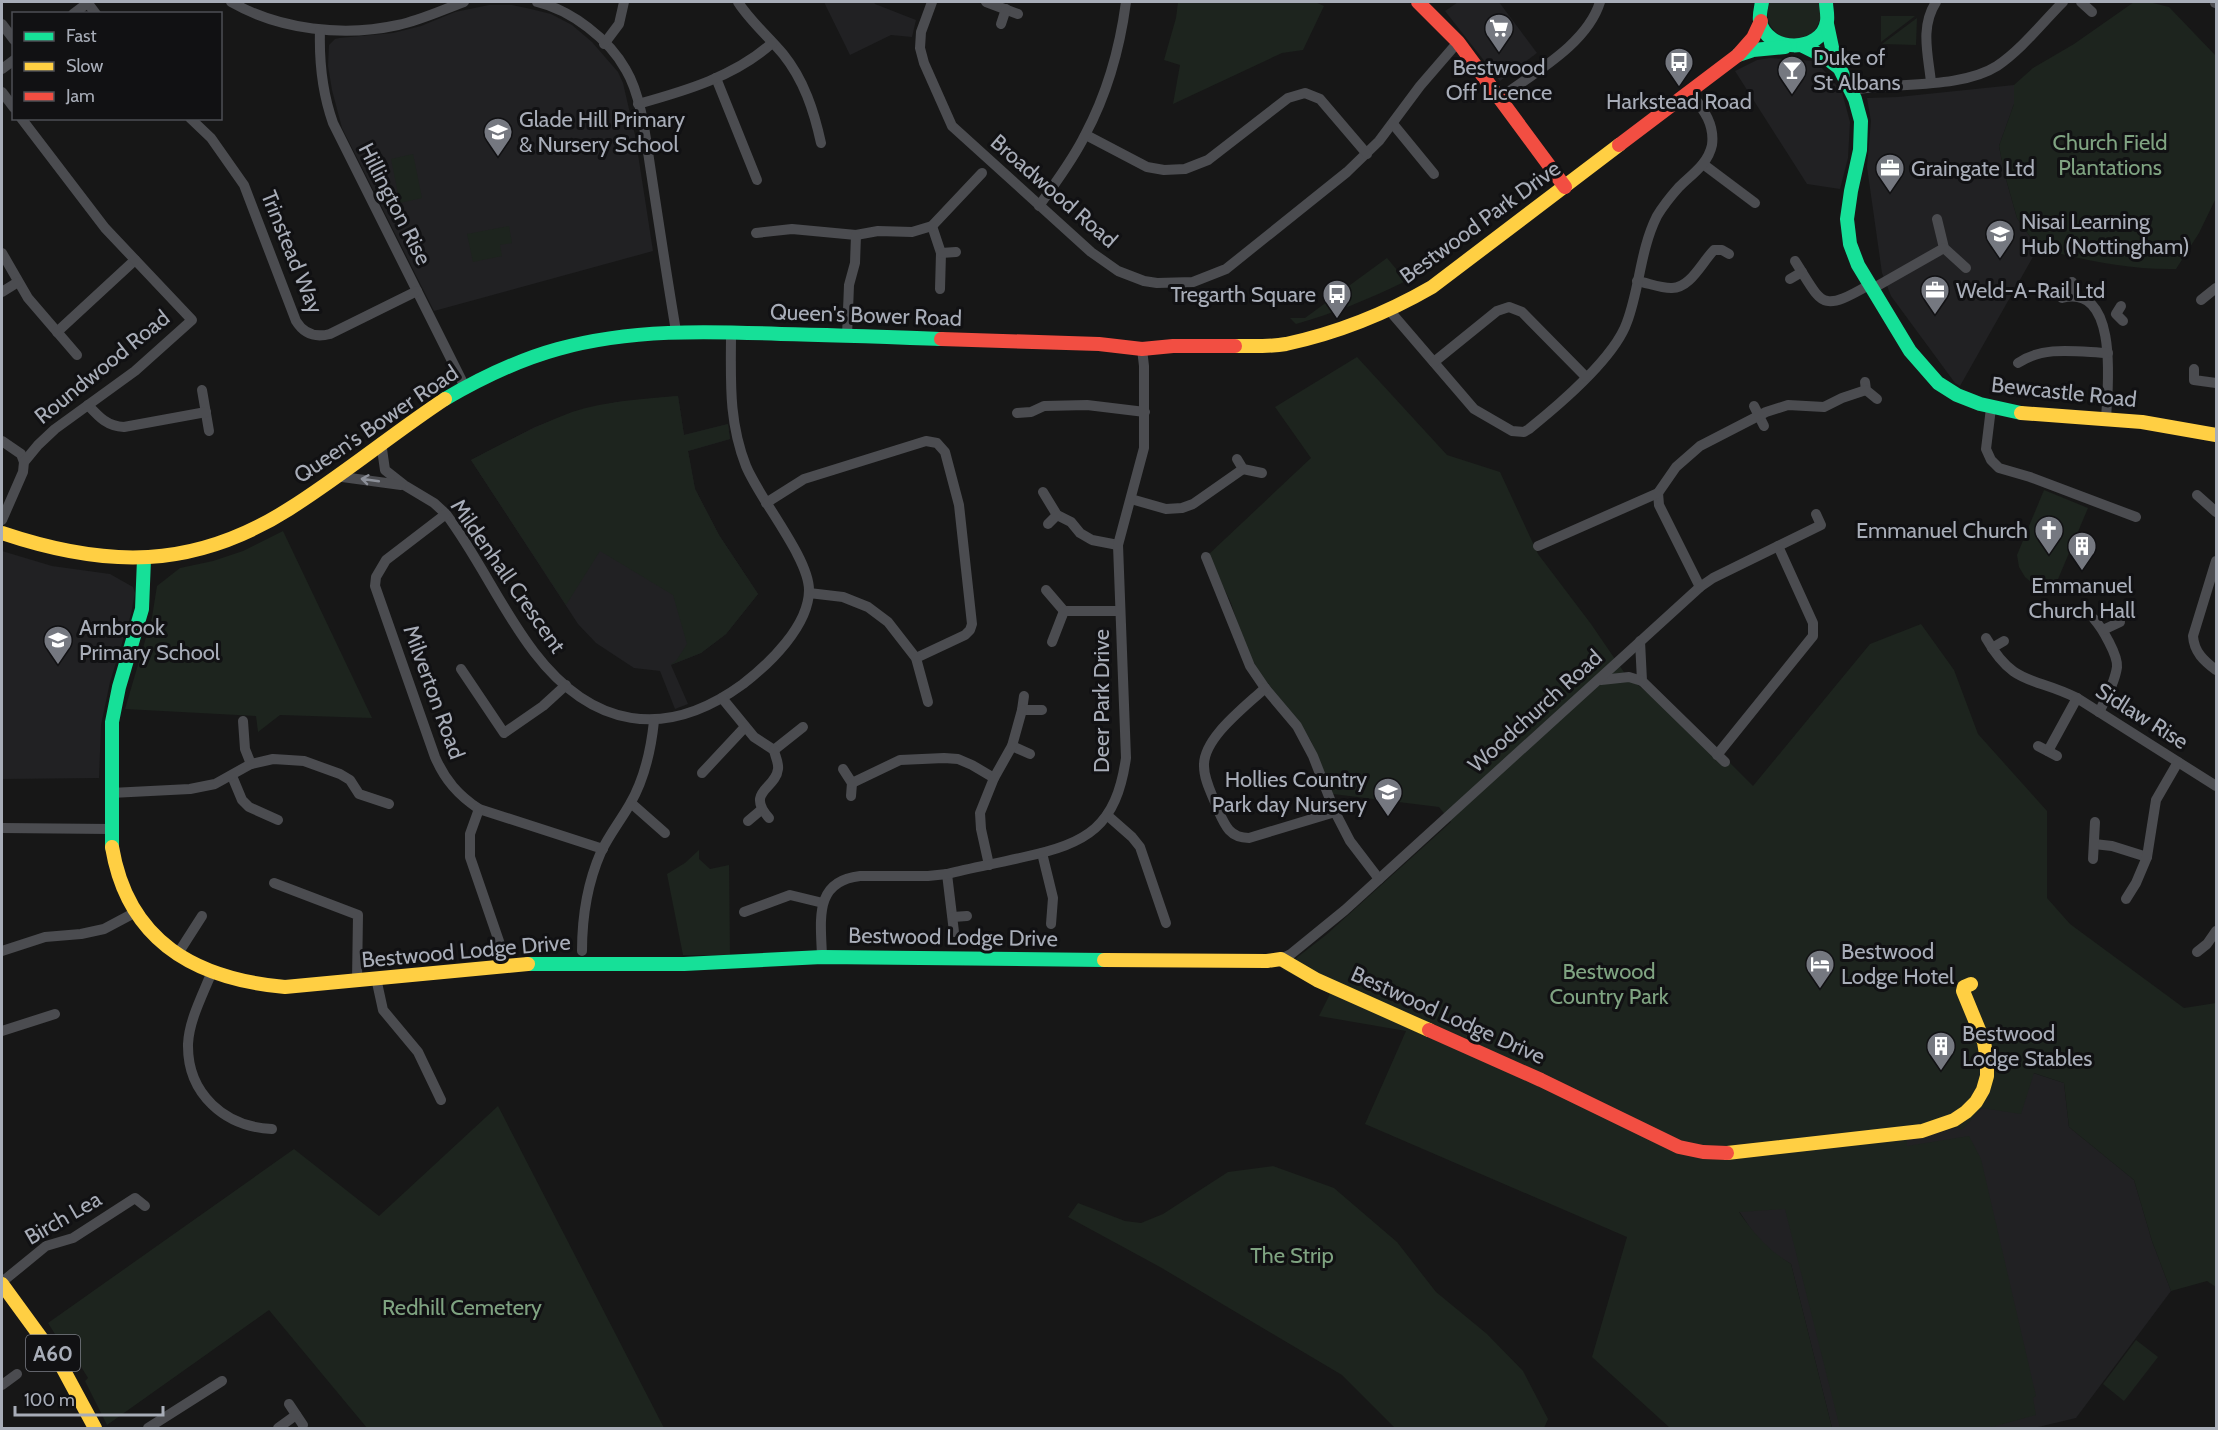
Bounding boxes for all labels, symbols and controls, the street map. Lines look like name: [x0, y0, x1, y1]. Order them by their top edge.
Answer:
legend: [12, 12, 222, 120]
supermarket icon: Bestwood Off Licence: [1483, 12, 1515, 54]
text: Fast: [66, 25, 97, 47]
place label: Duke of St Albans: [1813, 44, 1901, 96]
bus stop icon: Harkstead Road: [1663, 46, 1695, 88]
place label: Bestwood Off Licence: [1446, 54, 1552, 106]
bar icon: Duke of St Albans: [1776, 54, 1808, 96]
text: Slow: [66, 55, 103, 77]
text: Jam: [65, 85, 95, 107]
place label: Harkstead Road: [1606, 88, 1752, 115]
place label: Glade Hill Primary & Nursery School: [519, 106, 685, 158]
school or university icon: Glade Hill Primary & Nursery School: [482, 116, 514, 158]
street label: Broadwood Road: [985, 129, 1123, 253]
park label: Church Field Plantations: [2052, 129, 2168, 181]
street label: Hillington Rise: [353, 139, 437, 269]
office icon: Graingate Ltd: [1874, 152, 1906, 194]
street label: Bestwood Park Drive: [1394, 155, 1566, 289]
place label: Graingate Ltd: [1911, 155, 2035, 182]
street label: Trinstead Way: [255, 187, 329, 317]
place label: Nisai Learning Hub (Nottingham): [2021, 208, 2190, 260]
school or university icon: Nisai Learning Hub (Nottingham): [1984, 218, 2016, 260]
office icon: Weld-A-Rail Ltd: [1919, 274, 1951, 316]
place label: Weld-A-Rail Ltd: [1956, 277, 2105, 304]
bus stop icon: Tregarth Square: [1321, 278, 1353, 320]
place label: Tregarth Square: [1170, 281, 1316, 308]
street label: Queen's Bower Road: [769, 298, 963, 332]
street label: Roundwood Road: [29, 304, 175, 430]
street label: Queen's Bower Road: [289, 359, 463, 489]
street label: Bewcastle Road: [1990, 371, 2138, 413]
one-way arrow: [360, 475, 380, 486]
street label: Mildenhall Crescent: [445, 494, 572, 659]
church icon: Emmanuel Church: [2033, 514, 2065, 556]
place label: Emmanuel Church: [1856, 517, 2028, 544]
building icon: Emmanuel Church Hall: [2066, 530, 2098, 572]
place label: Emmanuel Church Hall: [2029, 572, 2136, 624]
place label: Arnbrook Primary School: [79, 614, 221, 666]
street label: Milverton Road: [397, 621, 471, 763]
school or university icon: Arnbrook Primary School: [42, 624, 74, 666]
street label: Deer Park Drive: [1088, 629, 1115, 773]
street label: Woodchurch Road: [1462, 644, 1608, 778]
street label: Sidlaw Rise: [2091, 677, 2193, 755]
place label: Hollies Country Park day Nursery: [1212, 766, 1367, 818]
school or university icon: Hollies Country Park day Nursery: [1372, 776, 1404, 818]
street label: Bestwood Lodge Drive: [848, 922, 1058, 952]
street label: Bestwood Lodge Drive: [360, 928, 572, 974]
place label: Bestwood Lodge Hotel: [1841, 938, 1955, 990]
hotel icon: Bestwood Lodge Hotel: [1804, 948, 1836, 990]
park label: Bestwood Country Park: [1549, 958, 1669, 1010]
street label: Bestwood Lodge Drive: [1347, 960, 1549, 1070]
place label: Bestwood Lodge Stables: [1962, 1020, 2092, 1072]
building icon: Bestwood Lodge Stables: [1925, 1030, 1957, 1072]
street label: Birch Lea: [20, 1185, 106, 1251]
park label: The Strip: [1250, 1242, 1334, 1269]
park label: Redhill Cemetery: [382, 1294, 542, 1321]
road number: A60: [26, 1335, 80, 1371]
scale bar: [15, 1379, 164, 1417]
text: 100 m: [24, 1389, 75, 1411]

